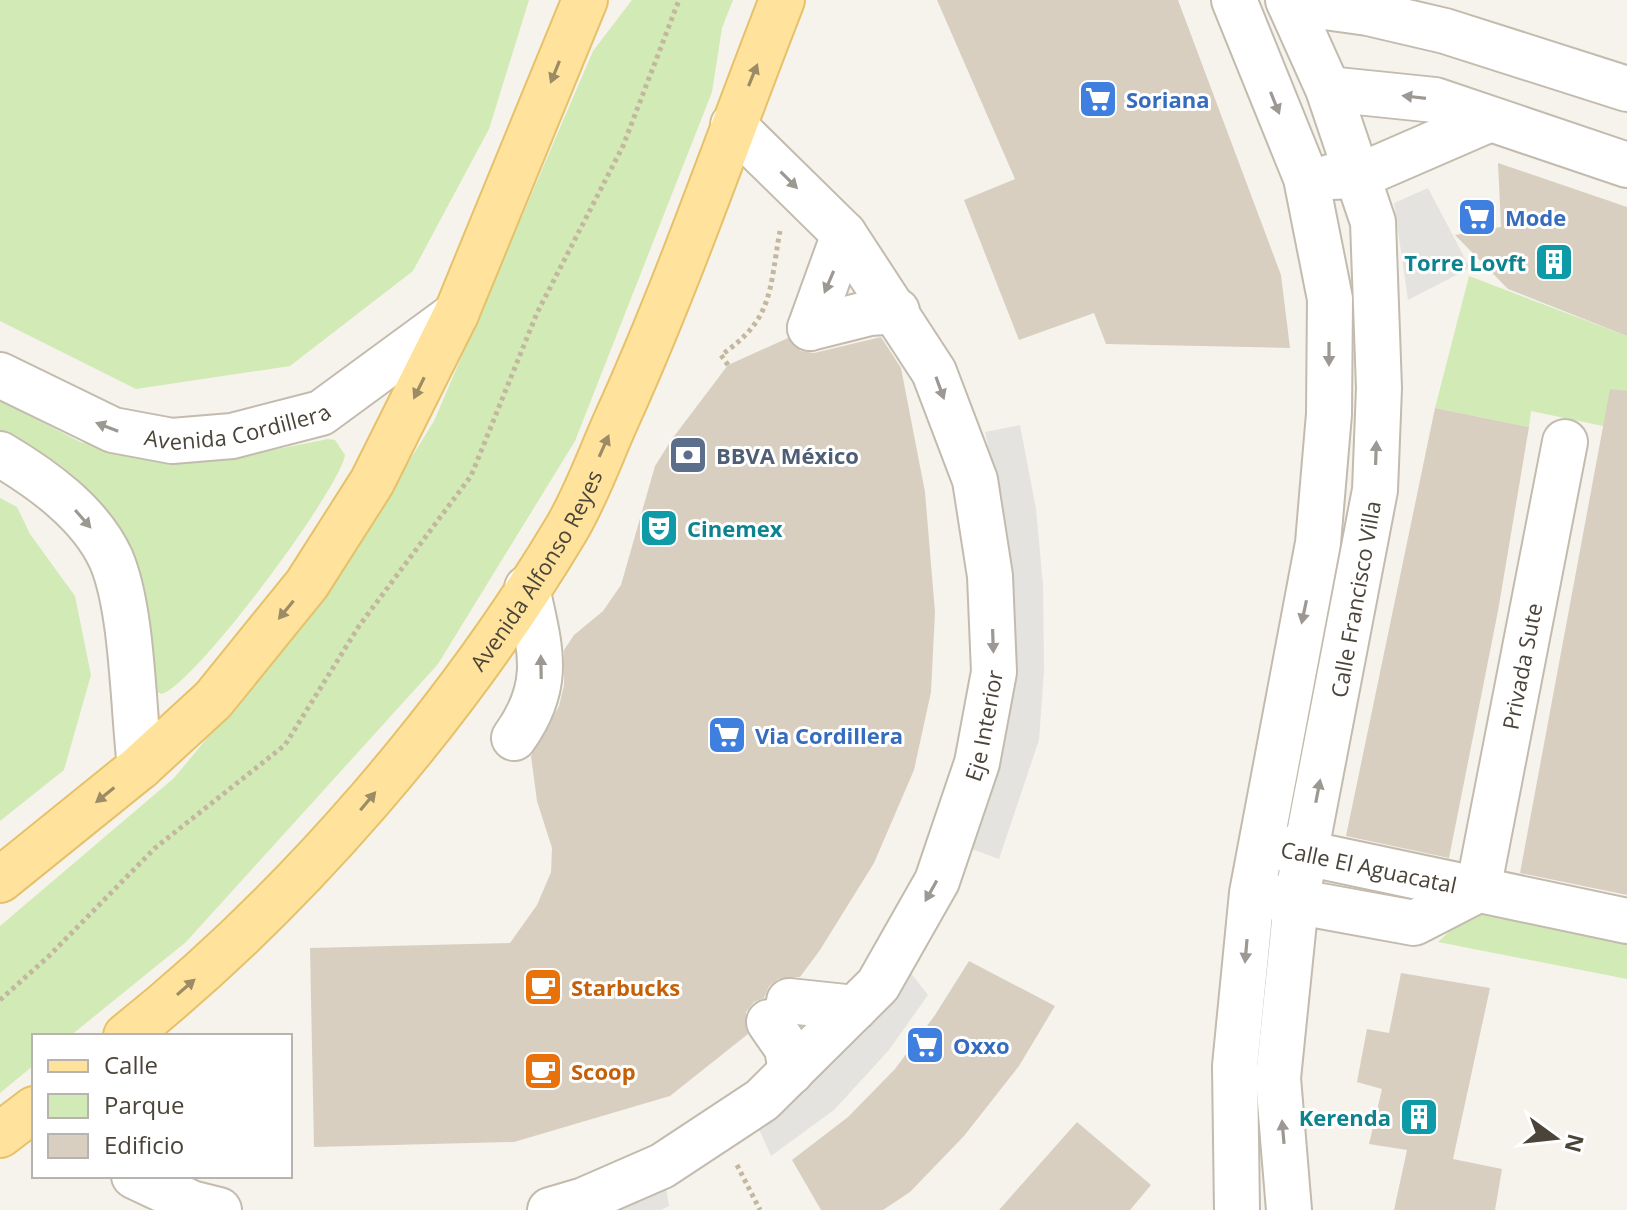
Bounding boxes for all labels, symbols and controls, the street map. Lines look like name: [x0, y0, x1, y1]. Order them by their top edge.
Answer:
one-way arrow: [548, 60, 561, 84]
one-way arrow: [747, 63, 760, 87]
supermarket icon: Soriana: [1077, 78, 1119, 120]
place label: Soriana: [1126, 84, 1209, 114]
one-way arrow: [1269, 91, 1282, 115]
one-way arrow: [1401, 91, 1426, 104]
one-way arrow: [779, 170, 798, 188]
supermarket icon: Mode: [1456, 196, 1498, 238]
place label: Mode: [1505, 202, 1566, 232]
building icon: Torre Lovft: [1533, 241, 1575, 283]
place label: Torre Lovft: [1404, 247, 1526, 277]
one-way arrow: [822, 270, 835, 294]
one-way arrow: [1323, 342, 1335, 367]
one-way arrow: [412, 376, 426, 399]
one-way arrow: [934, 376, 947, 400]
street label: Avenida Cordillera: [142, 396, 336, 456]
one-way arrow: [95, 420, 119, 433]
bank icon: BBVA México: [667, 434, 709, 476]
one-way arrow: [597, 435, 611, 458]
place label: BBVA México: [716, 440, 859, 470]
one-way arrow: [1370, 440, 1383, 465]
street label: Avenida Alfonso Reyes: [462, 465, 608, 676]
street label: Calle Francisco Villa: [1323, 498, 1387, 700]
theatre icon: Cinemex: [638, 507, 680, 549]
one-way arrow: [74, 509, 91, 529]
place label: Cinemex: [687, 513, 783, 543]
one-way arrow: [278, 600, 294, 620]
one-way arrow: [1297, 600, 1310, 625]
street label: Privada Sute: [1495, 600, 1548, 732]
one-way arrow: [986, 629, 999, 654]
one-way arrow: [534, 654, 547, 679]
street label: Eje Interior: [957, 667, 1009, 785]
supermarket icon: Via Cordillera: [706, 714, 748, 756]
place label: Via Cordillera: [755, 720, 903, 750]
one-way arrow: [1312, 779, 1324, 804]
one-way arrow: [95, 786, 115, 803]
one-way arrow: [359, 792, 376, 812]
street label: Calle El Aguacatal: [1278, 833, 1460, 900]
one-way arrow: [925, 880, 939, 902]
one-way arrow: [1239, 939, 1252, 964]
cafe icon: Starbucks: [522, 966, 564, 1008]
place label: Starbucks: [571, 972, 680, 1002]
one-way arrow: [176, 979, 196, 996]
supermarket icon: Oxxo: [904, 1024, 946, 1066]
place label: Oxxo: [953, 1030, 1010, 1060]
legend: [32, 1034, 292, 1178]
text: Calle: [104, 1048, 158, 1081]
cafe icon: Scoop: [522, 1050, 564, 1092]
place label: Scoop: [571, 1056, 636, 1086]
text: Parque: [104, 1088, 184, 1121]
building icon: Kerenda: [1398, 1096, 1440, 1138]
north arrow: [1515, 1098, 1595, 1178]
place label: Kerenda: [1299, 1102, 1391, 1132]
one-way arrow: [1277, 1119, 1290, 1144]
text: Edificio: [104, 1128, 184, 1161]
text: N: [1558, 1131, 1592, 1156]

